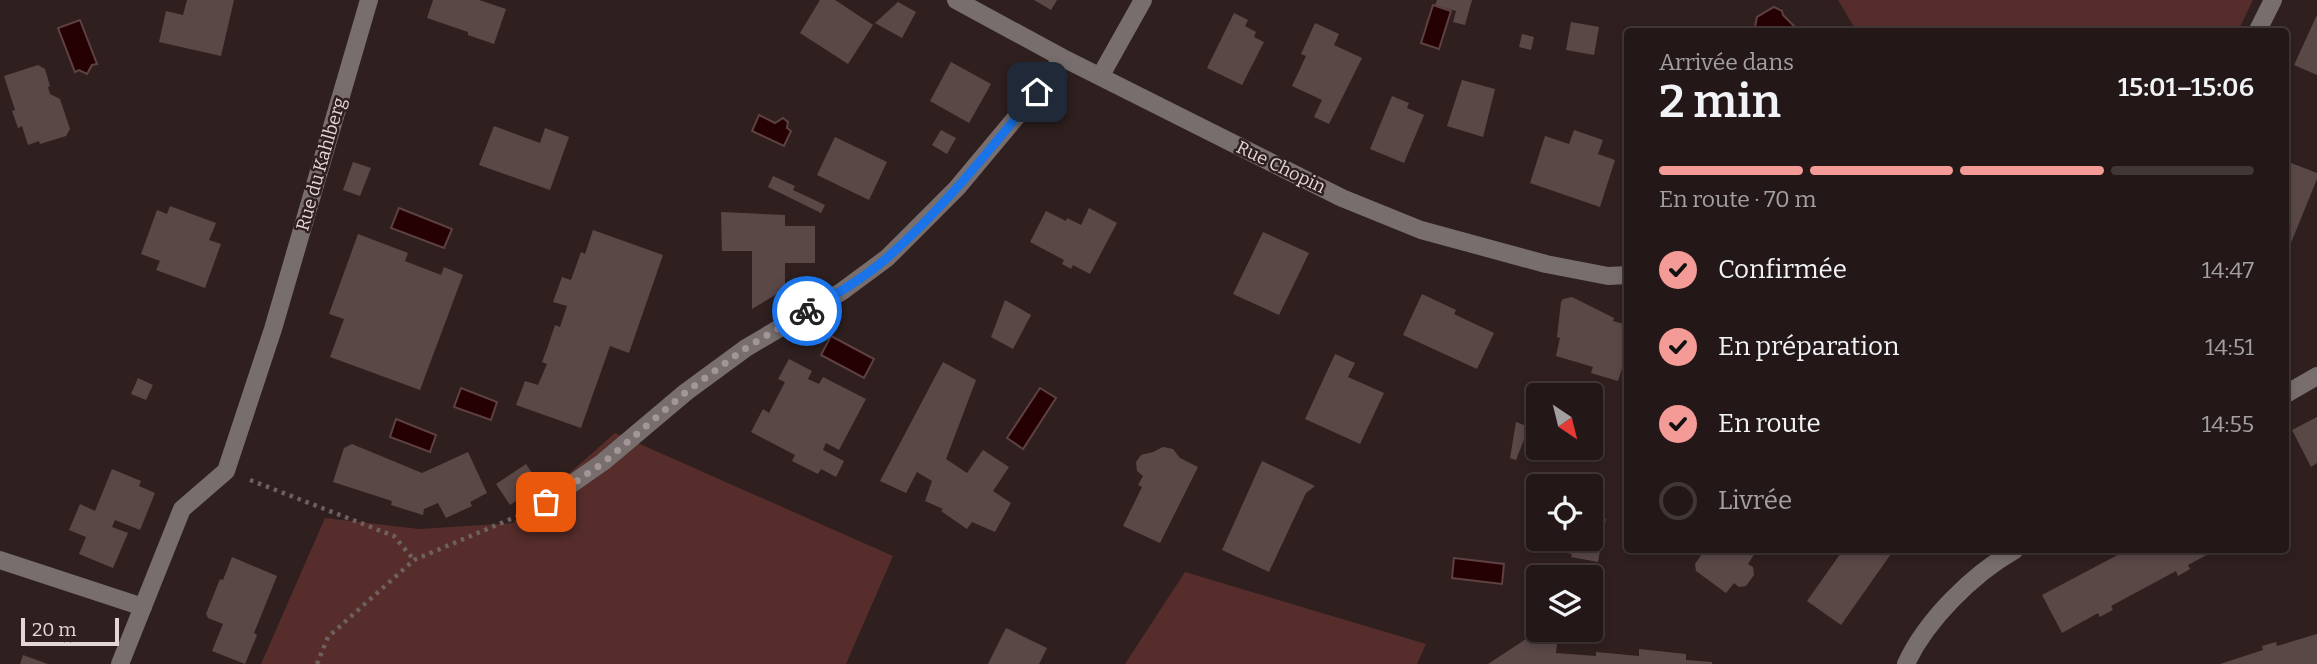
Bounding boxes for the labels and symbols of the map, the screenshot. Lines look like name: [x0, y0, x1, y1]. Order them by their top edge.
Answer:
pin: [1007, 62, 1067, 122]
street label: Rue du Kahlberg: [291, 95, 351, 233]
street label: Rue Chopin: [1233, 136, 1330, 198]
courier: [772, 276, 842, 346]
north arrow: [1526, 383, 1603, 460]
pin: [516, 472, 576, 532]
scale bar: [21, 615, 119, 647]

